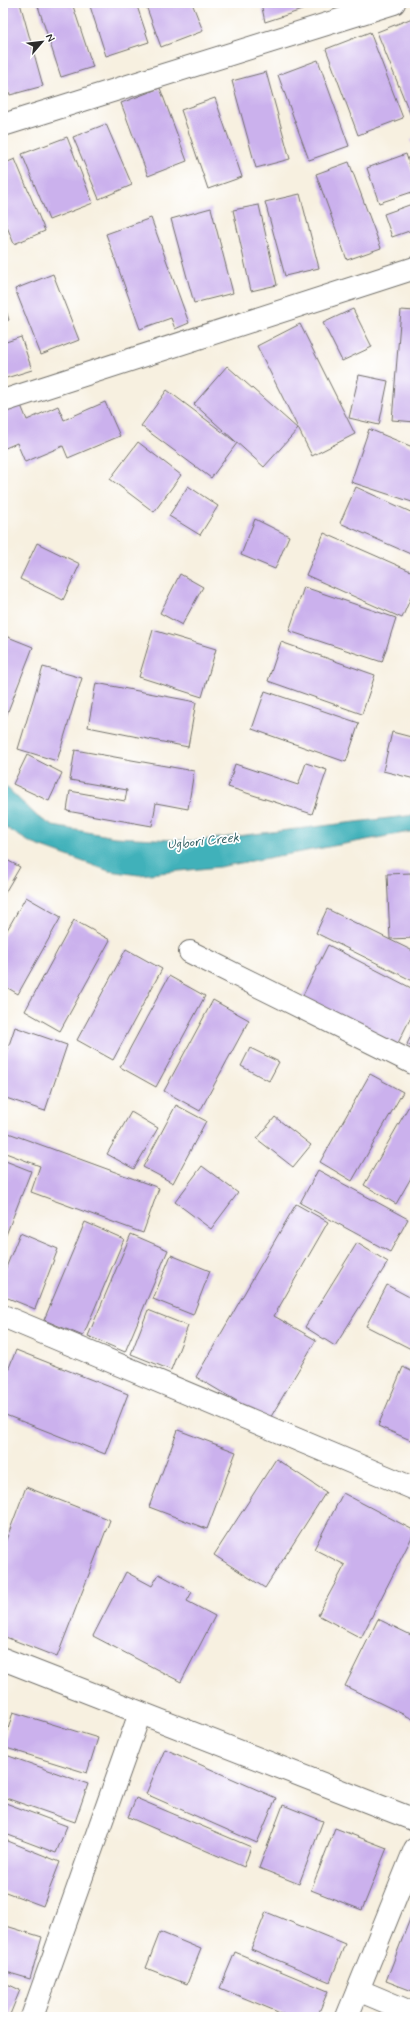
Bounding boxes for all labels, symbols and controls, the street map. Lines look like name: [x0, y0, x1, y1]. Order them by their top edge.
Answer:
north arrow: [22, 22, 62, 62]
text: N: [42, 31, 58, 44]
water label: Ugbori Creek: [166, 829, 240, 854]

